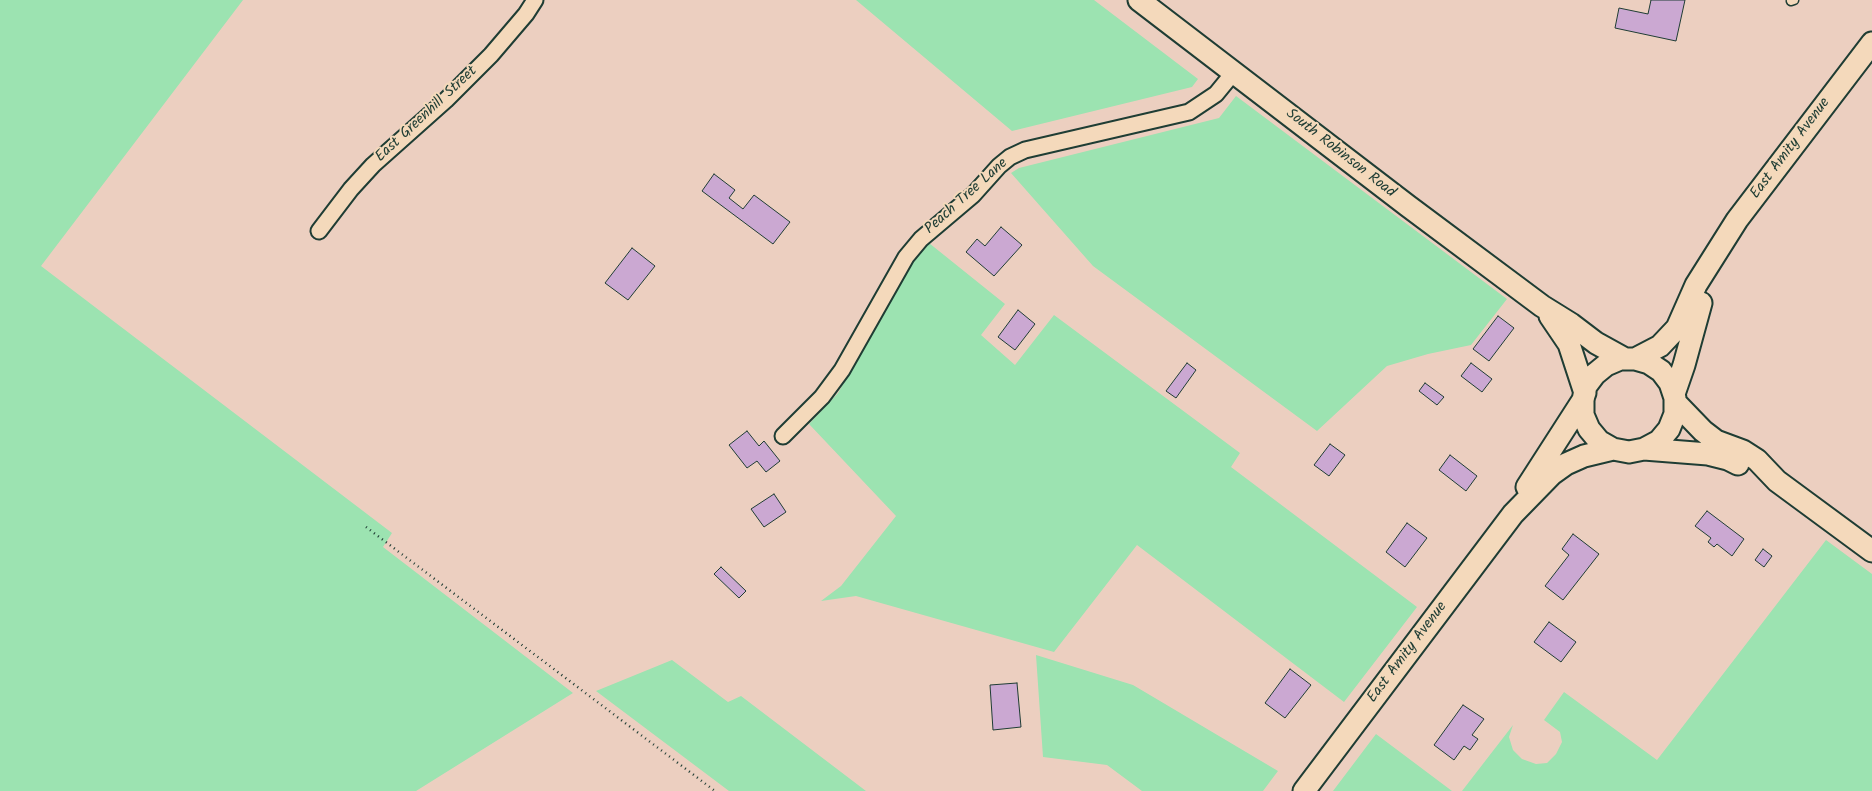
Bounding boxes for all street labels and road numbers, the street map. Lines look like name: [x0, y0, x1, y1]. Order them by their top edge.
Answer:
street label: East Greenhill Street: [372, 63, 482, 167]
street label: East Amity Avenue: [1747, 95, 1835, 203]
street label: South Robinson Road: [1282, 106, 1398, 202]
street label: Peach Tree Lane: [922, 155, 1012, 239]
street label: East Amity Avenue: [1364, 599, 1452, 707]

